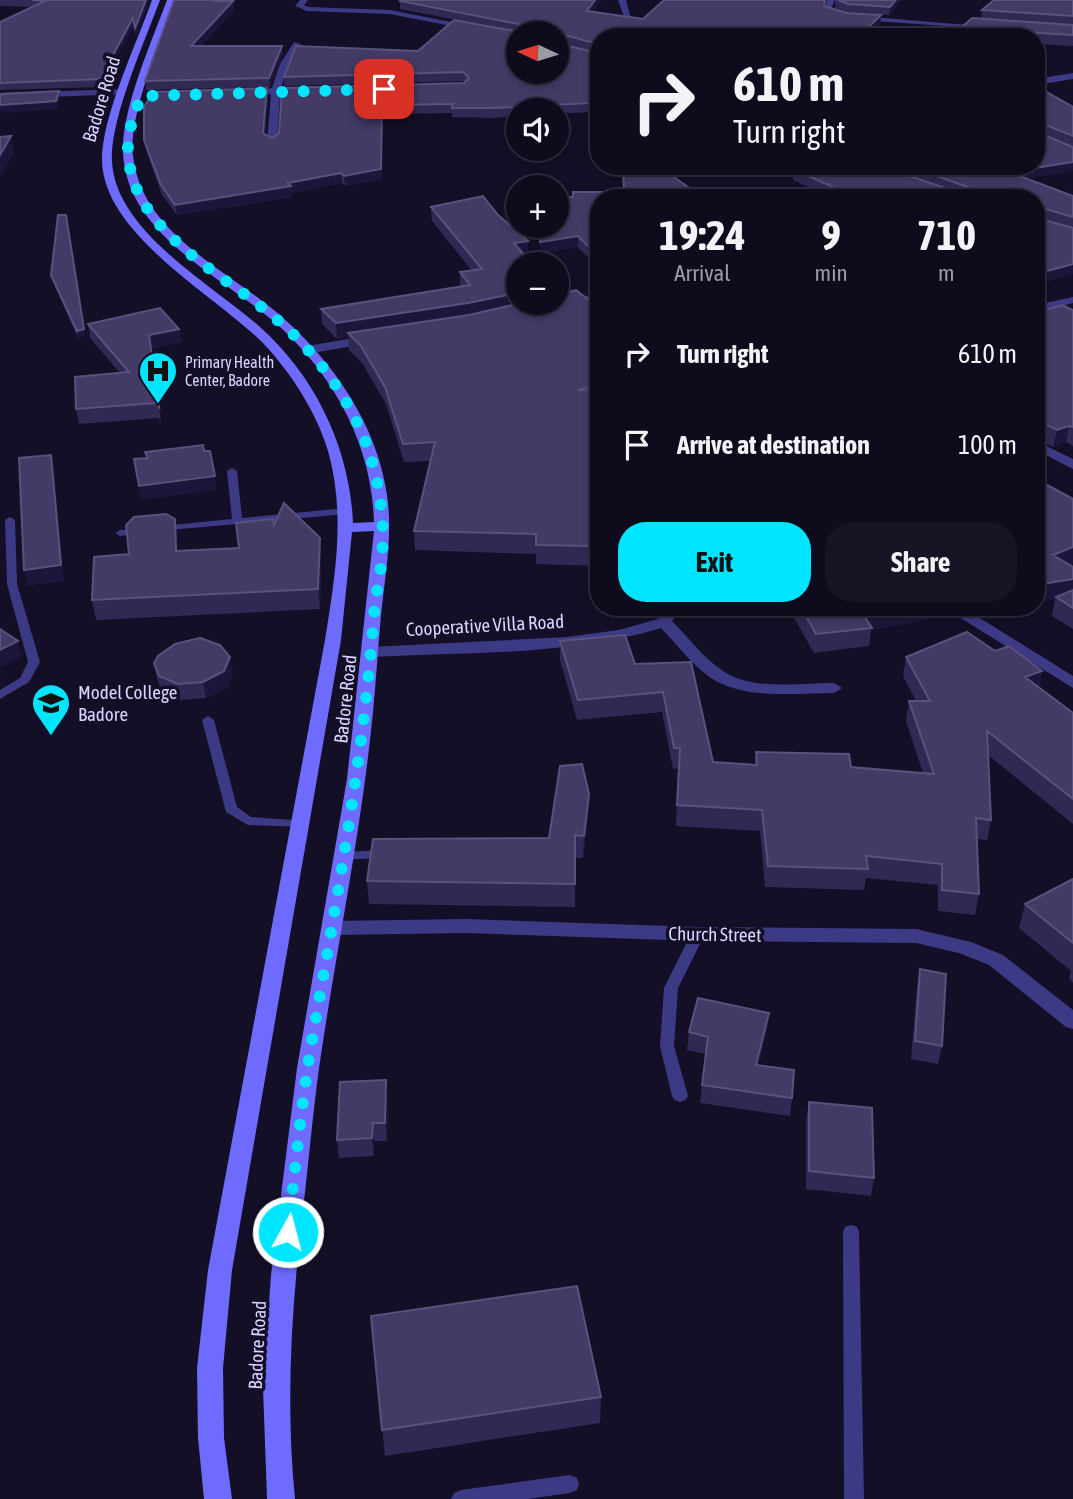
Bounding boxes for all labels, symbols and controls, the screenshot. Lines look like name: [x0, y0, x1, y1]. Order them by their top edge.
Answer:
north arrow: [506, 21, 569, 84]
map controls: [506, 21, 569, 315]
street label: Badore Road: [77, 53, 125, 145]
text: 610 m: [733, 55, 844, 111]
icon: right: [618, 56, 709, 147]
pin: [354, 59, 414, 119]
icon: arrive: [365, 70, 403, 108]
button: sound: [506, 98, 569, 161]
text: Turn right: [733, 113, 846, 150]
button: +: [506, 175, 569, 238]
text: 19:24: [659, 211, 746, 259]
text: 9: [821, 211, 841, 259]
text: 710: [917, 211, 976, 259]
button: −: [506, 252, 569, 315]
text: Arrival: [674, 260, 730, 286]
text: min: [815, 260, 848, 286]
text: m: [938, 260, 955, 286]
icon: right: [618, 335, 656, 373]
text: Turn right: [677, 339, 768, 369]
text: 610 m: [958, 339, 1017, 369]
hospital icon: Primary Health Center, Badore: [137, 350, 179, 405]
place label: Primary Health Center, Badore: [185, 353, 274, 389]
icon: arrive: [618, 426, 656, 464]
text: Arrive at destination: [677, 430, 870, 460]
text: 100 m: [958, 430, 1017, 460]
button: Exit: [618, 522, 811, 602]
button: Share: [825, 522, 1017, 602]
street label: Cooperative Villa Road: [405, 610, 565, 640]
street label: Badore Road: [329, 654, 361, 744]
place label: Model College Badore: [78, 681, 177, 725]
school or university icon: Model College Badore: [30, 682, 72, 737]
street label: Church Street: [668, 922, 762, 946]
position arrow: [251, 1195, 325, 1269]
street label: Badore Road: [244, 1300, 270, 1390]

